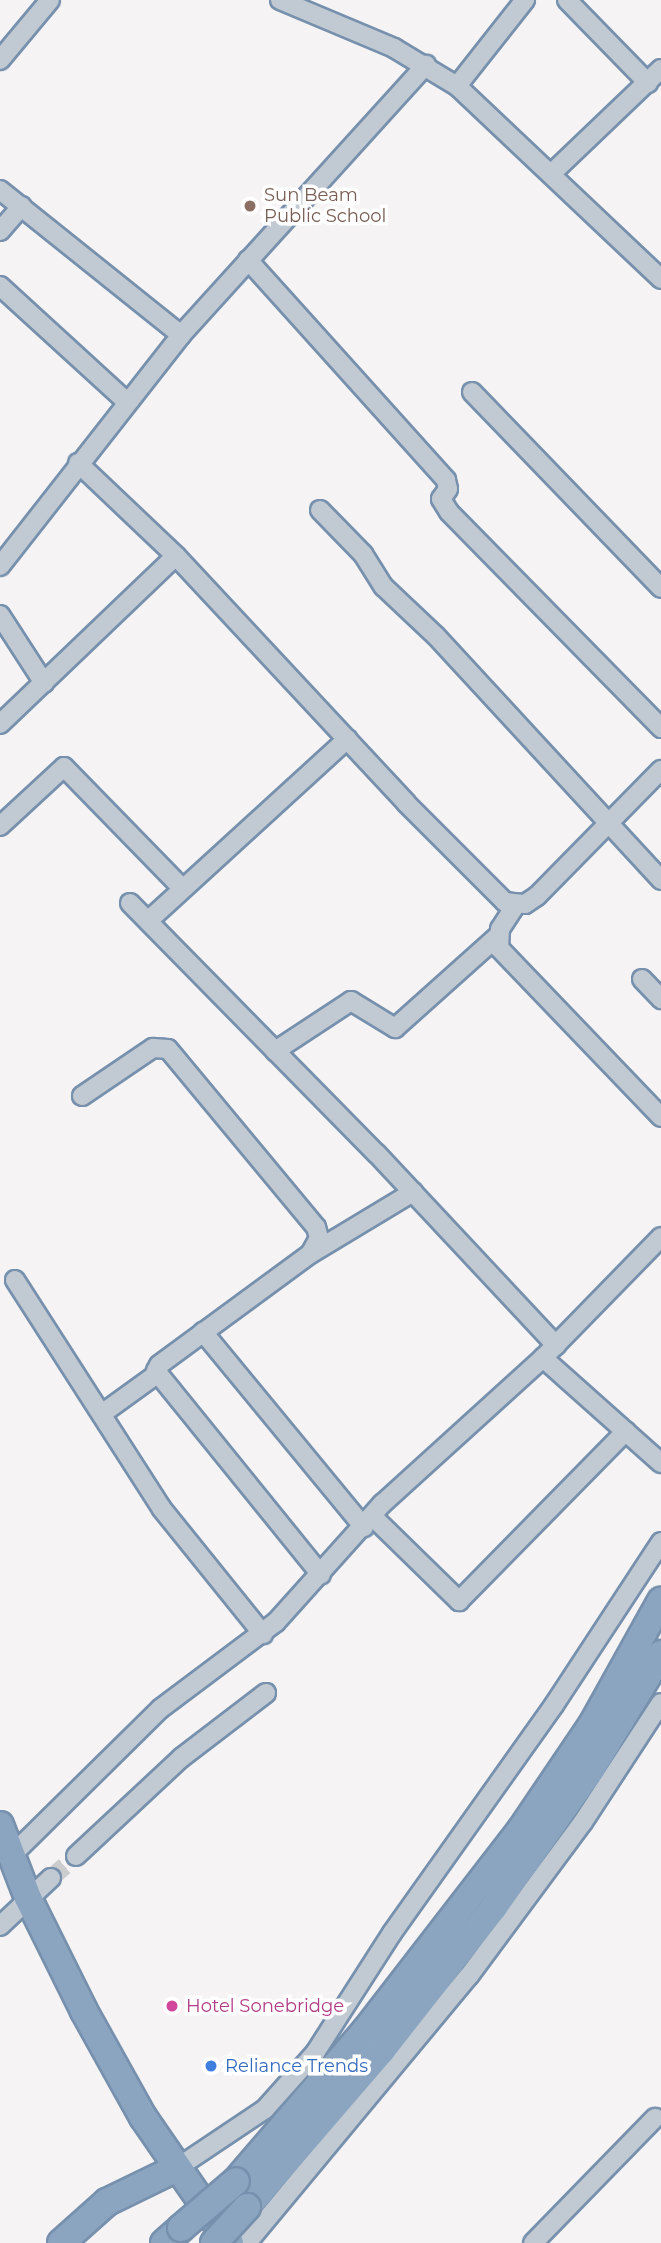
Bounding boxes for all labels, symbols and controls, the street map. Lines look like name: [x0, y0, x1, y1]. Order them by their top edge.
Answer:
place label: Sun Beam Public School: [264, 185, 386, 228]
marker: Sun Beam Public School: [242, 198, 258, 214]
place label: Hotel Sonebridge: [186, 1995, 344, 2017]
marker: Hotel Sonebridge: [164, 1998, 180, 2014]
place label: Reliance Trends: [225, 2055, 368, 2077]
marker: Reliance Trends: [203, 2058, 219, 2074]

